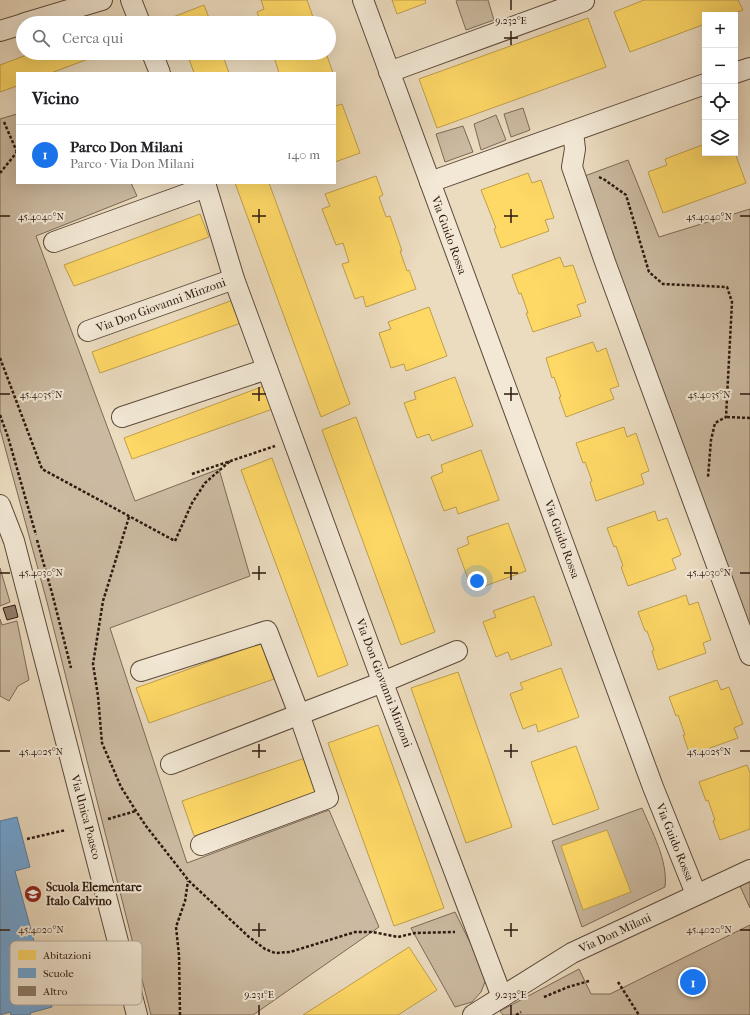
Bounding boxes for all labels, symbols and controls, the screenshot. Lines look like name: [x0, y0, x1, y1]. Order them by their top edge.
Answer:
map controls: [702, 12, 738, 156]
button: +: [702, 12, 738, 48]
text: 9.232°E: [495, 15, 527, 27]
search box: [16, 16, 336, 60]
icon: search: [30, 27, 52, 49]
text: Cerca qui: [62, 29, 123, 47]
button: −: [702, 48, 738, 84]
button: locate: [702, 84, 738, 120]
text: Vicino: [32, 88, 79, 108]
button: layers: [702, 120, 738, 156]
text: Parco Don Milani: [70, 138, 183, 156]
text: 1: [43, 147, 47, 162]
text: 140 m: [287, 147, 320, 162]
text: Parco · Via Don Milani: [70, 156, 194, 171]
street label: Via Guido Rossa: [428, 193, 470, 277]
text: 45.4040°N: [18, 211, 64, 223]
text: 45.4040°N: [686, 211, 732, 223]
street label: Via Don Giovanni Minzoni: [93, 275, 228, 335]
text: 45.4035°N: [19, 389, 63, 401]
text: 45.4035°N: [687, 389, 731, 401]
street label: Via Guido Rossa: [541, 497, 583, 581]
text: 45.4030°N: [19, 567, 64, 579]
text: 45.4030°N: [687, 567, 732, 579]
your location: [467, 571, 487, 591]
street label: Via Don Giovanni Minzoni: [353, 616, 415, 750]
text: 45.4025°N: [19, 746, 64, 758]
text: 45.4025°N: [687, 746, 732, 758]
street label: Via Unica Poasco: [68, 772, 104, 861]
street label: Via Guido Rossa: [653, 800, 697, 883]
place label: Scuola Elementare Italo Calvino: [46, 880, 142, 908]
school or university icon: Scuola Elementare Italo Calvino: [23, 884, 43, 904]
street label: Via Don Milani: [576, 910, 654, 956]
text: 45.4020°N: [18, 924, 64, 936]
text: 45.4020°N: [686, 924, 732, 936]
legend: [10, 941, 142, 1005]
text: Abitazioni: [42, 949, 92, 962]
text: Scuole: [43, 967, 74, 980]
pin: 1: [680, 967, 706, 997]
text: Altro: [42, 985, 68, 998]
text: 9.231°E: [244, 989, 274, 1001]
text: 9.232°E: [495, 989, 527, 1001]

